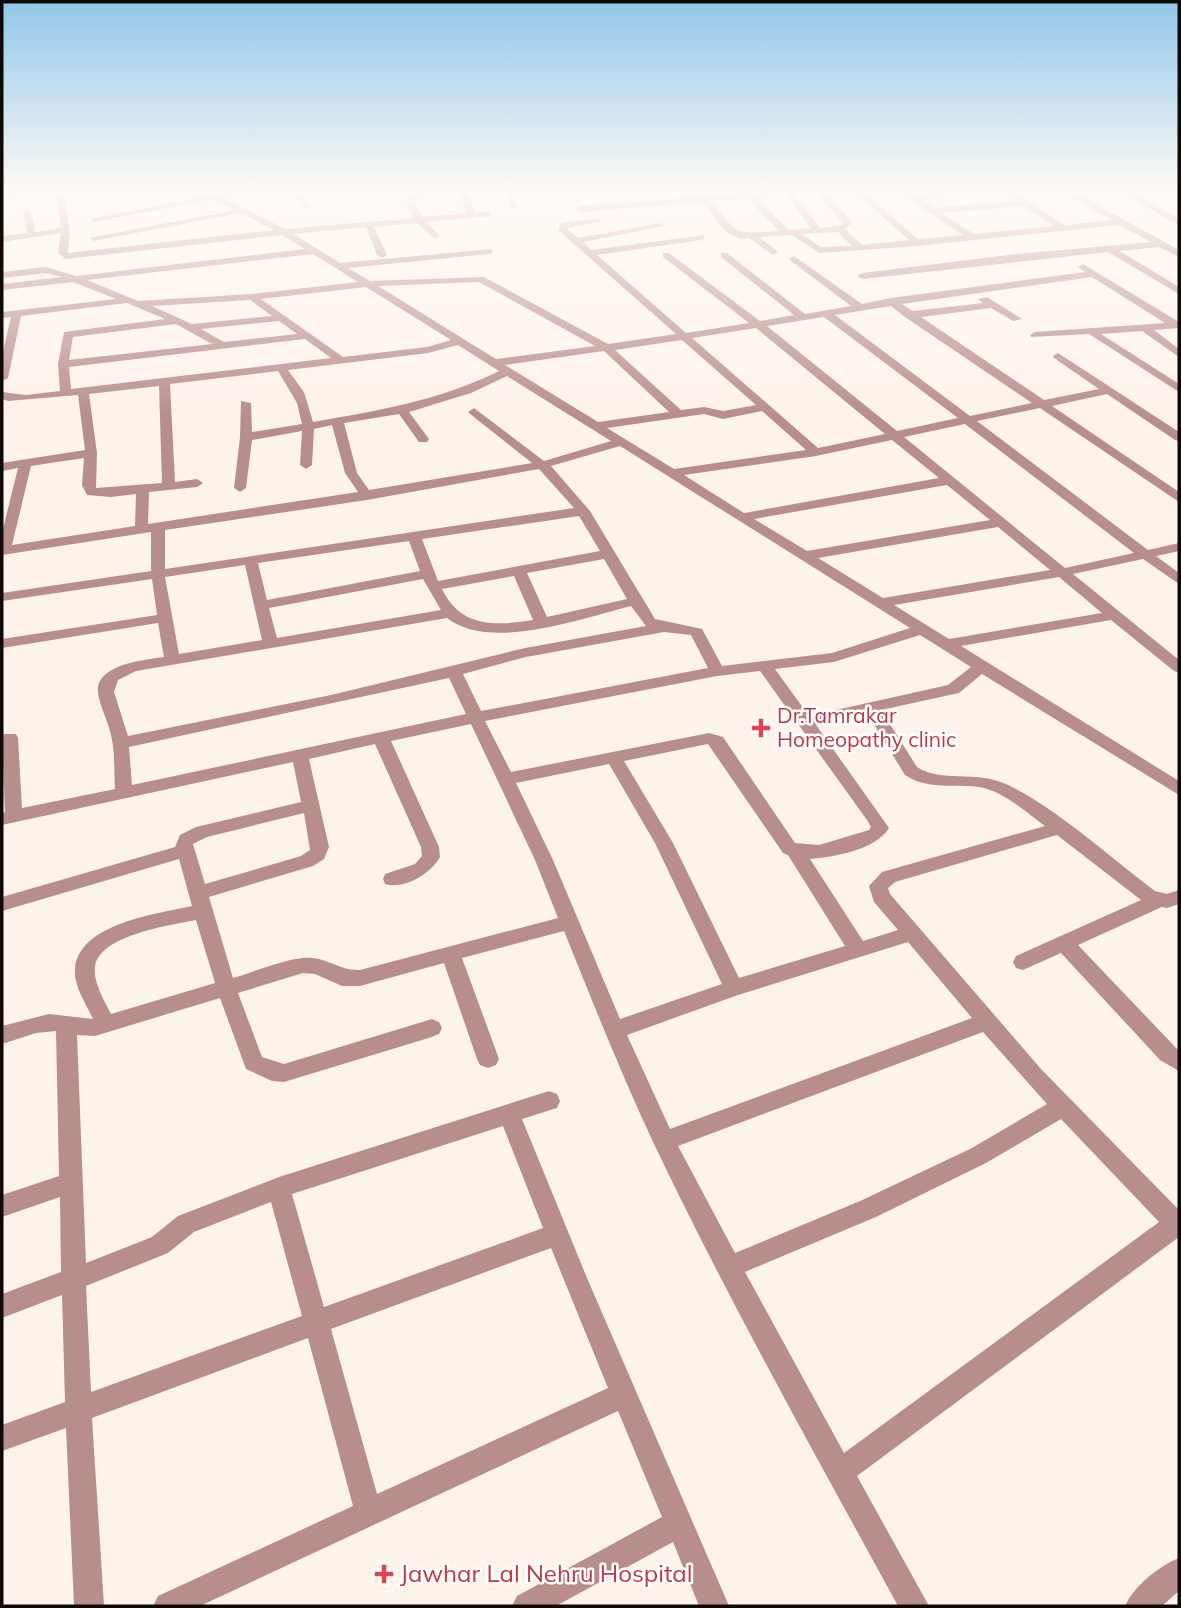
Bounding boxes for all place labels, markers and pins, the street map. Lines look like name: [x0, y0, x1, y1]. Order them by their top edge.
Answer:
place label: Dr.Tamrakar Homeopathy clinic: [777, 702, 956, 752]
marker: Dr.Tamrakar Homeopathy clinic: [751, 718, 771, 738]
place label: Jawhar Lal Nehru Hospital: [400, 1558, 692, 1588]
marker: Jawhar Lal Nehru Hospital: [374, 1564, 394, 1584]

